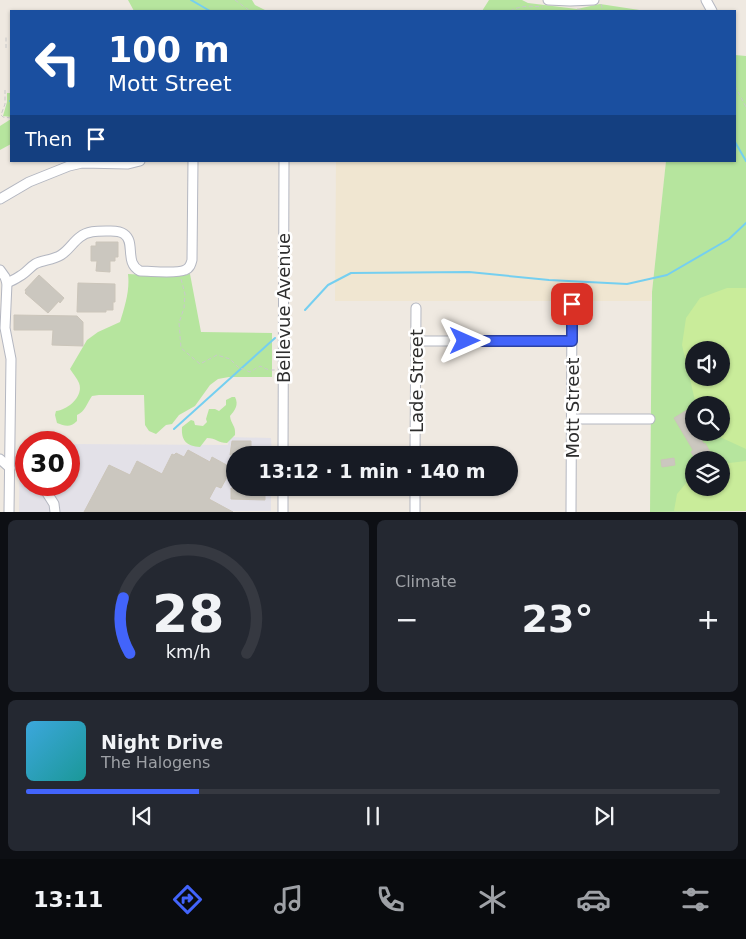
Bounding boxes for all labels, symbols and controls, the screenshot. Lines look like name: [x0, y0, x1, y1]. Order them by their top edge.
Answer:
icon: left: [25, 30, 90, 95]
text: 100 m: [108, 30, 230, 70]
text: Mott Street: [108, 71, 232, 96]
icon: arrive: [82, 125, 110, 153]
text: Then: [25, 128, 72, 150]
street label: Bellevue Avenue: [273, 233, 294, 383]
pin: [551, 283, 593, 325]
icon: arrive: [558, 290, 586, 318]
position arrow: [438, 314, 490, 366]
street label: Lade Street: [406, 329, 427, 433]
map controls: [685, 341, 730, 496]
button: sound: [685, 341, 730, 386]
street label: Mott Street: [562, 357, 583, 459]
button: search: [685, 396, 730, 441]
speed limit sign: 30: [15, 431, 80, 496]
button: layers: [685, 451, 730, 496]
text: 13:12 · 1 min · 140 m: [258, 460, 486, 482]
text: Climate: [395, 572, 457, 591]
text: 28: [152, 584, 225, 644]
text: 23°: [522, 597, 593, 641]
text: −: [395, 603, 418, 636]
text: +: [697, 603, 720, 636]
text: km/h: [166, 641, 211, 662]
text: Night Drive: [101, 731, 223, 753]
text: The Halogens: [101, 753, 210, 772]
icon: previous: [128, 802, 156, 830]
icon: pause: [359, 802, 387, 830]
icon: next: [590, 802, 618, 830]
icon: directions: [170, 882, 205, 917]
icon: music: [271, 882, 306, 917]
icon: phone: [373, 882, 408, 917]
icon: climate: [475, 882, 510, 917]
icon: car: [576, 882, 611, 917]
icon: filters: [678, 882, 713, 917]
text: 13:11: [33, 887, 103, 912]

